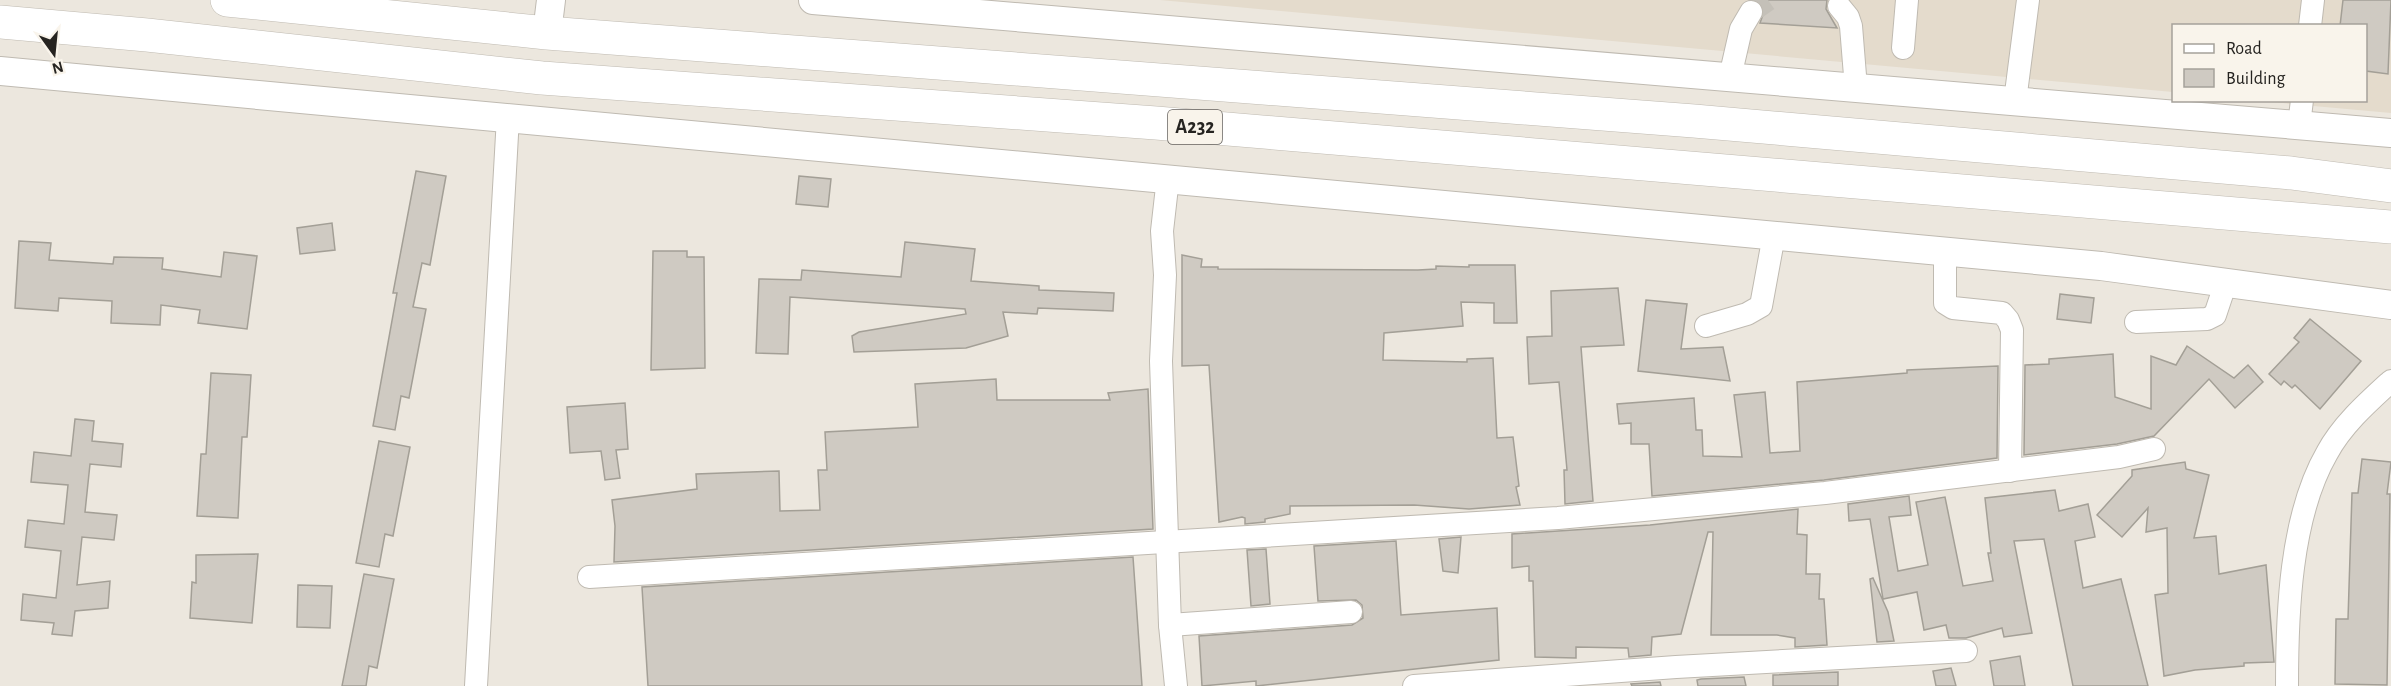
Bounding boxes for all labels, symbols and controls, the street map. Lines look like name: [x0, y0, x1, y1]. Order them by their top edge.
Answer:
north arrow: [24, 24, 84, 84]
legend: [2172, 24, 2367, 102]
text: Road: [2226, 40, 2262, 58]
text: N: [50, 58, 65, 77]
text: Building: [2226, 70, 2286, 88]
road number: A232: [1168, 110, 1222, 144]

